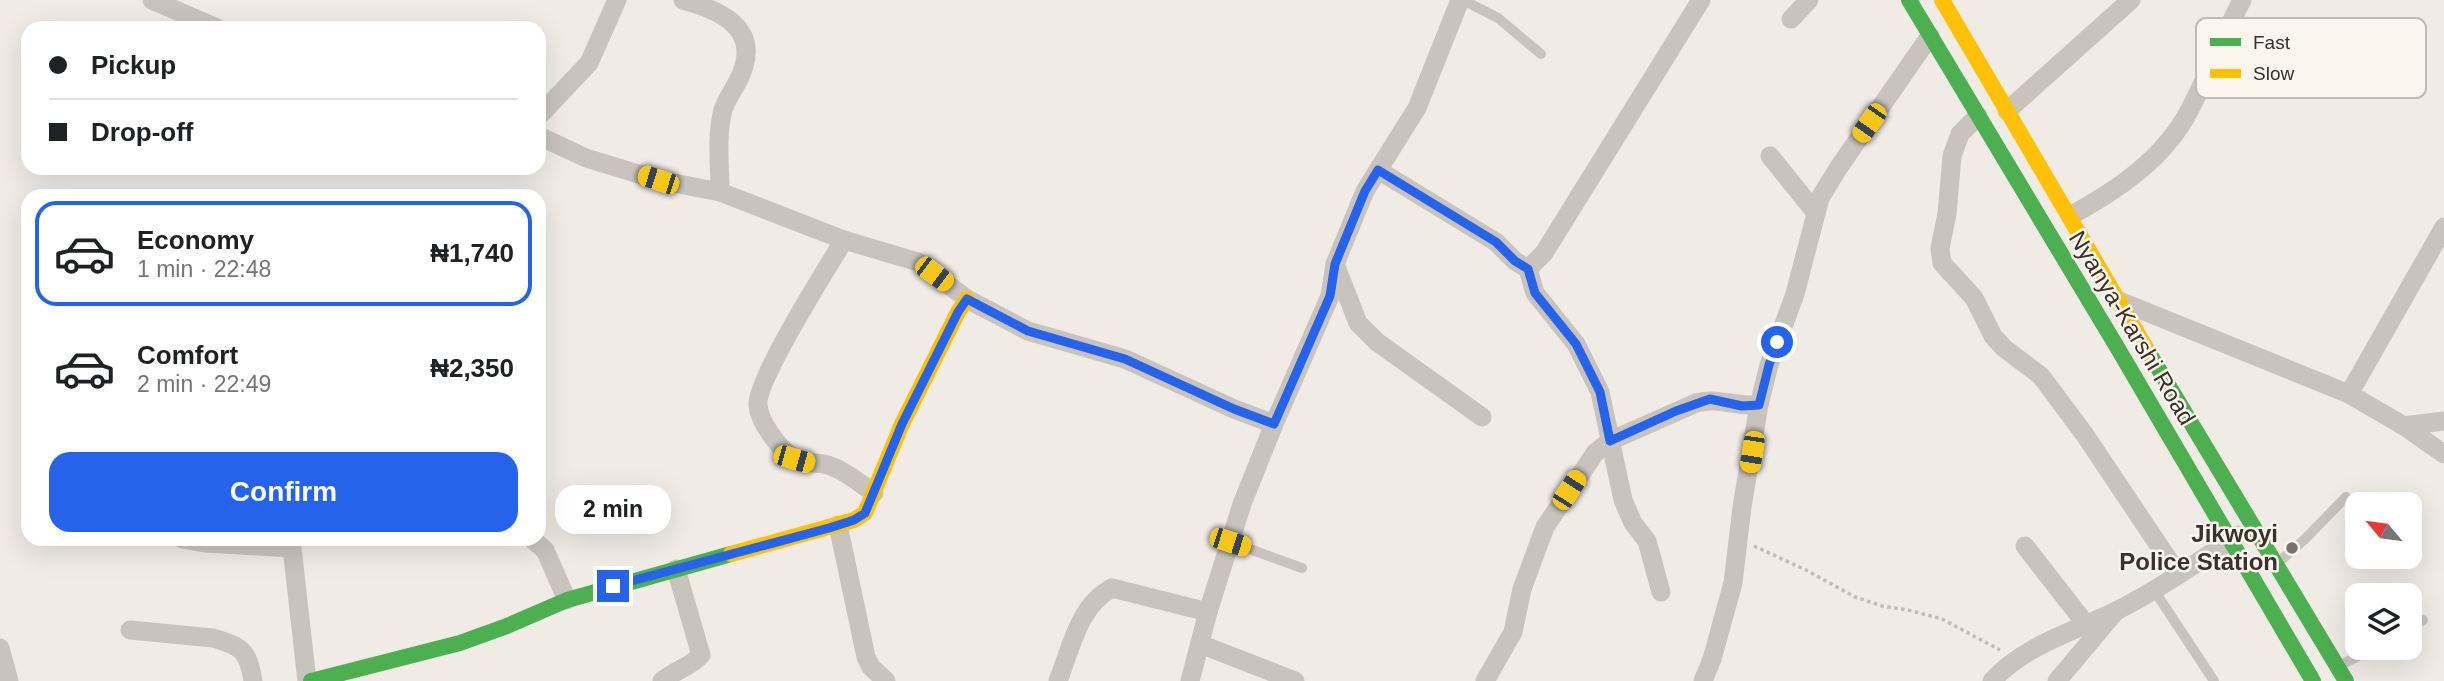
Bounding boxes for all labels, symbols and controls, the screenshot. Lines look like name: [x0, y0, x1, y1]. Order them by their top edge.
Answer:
legend: [2196, 18, 2426, 98]
text: Fast: [2253, 32, 2291, 53]
text: Pickup: [91, 50, 176, 80]
text: Slow: [2253, 63, 2294, 84]
car: [1849, 100, 1890, 146]
text: Drop-off: [91, 117, 194, 147]
car: [635, 164, 682, 196]
icon: car: [53, 222, 116, 285]
text: Economy: [137, 225, 254, 255]
street label: Nyanya-Karshi Road: [2064, 226, 2201, 430]
text: ₦1,740: [430, 238, 514, 268]
car: [911, 253, 958, 295]
text: 1 min · 22:48: [137, 256, 271, 282]
route start: [1761, 326, 1793, 358]
icon: car: [53, 337, 116, 400]
text: Comfort: [137, 340, 238, 370]
text: ₦2,350: [430, 353, 514, 383]
text: 2 min · 22:49: [137, 371, 271, 397]
car: [1739, 430, 1766, 474]
car: [771, 443, 818, 475]
button: Confirm: [49, 452, 518, 532]
car: [1549, 467, 1590, 513]
callout: 2 min: [555, 484, 671, 534]
north arrow: [2345, 492, 2422, 569]
map controls: [2345, 492, 2422, 660]
text: 2 min: [583, 496, 643, 522]
place label: Jikwoyi Police Station: [2119, 520, 2278, 575]
car: [1207, 526, 1254, 558]
marker: Jikwoyi Police Station: [2284, 540, 2300, 556]
route end: [597, 570, 629, 602]
button: layers: [2345, 583, 2422, 660]

